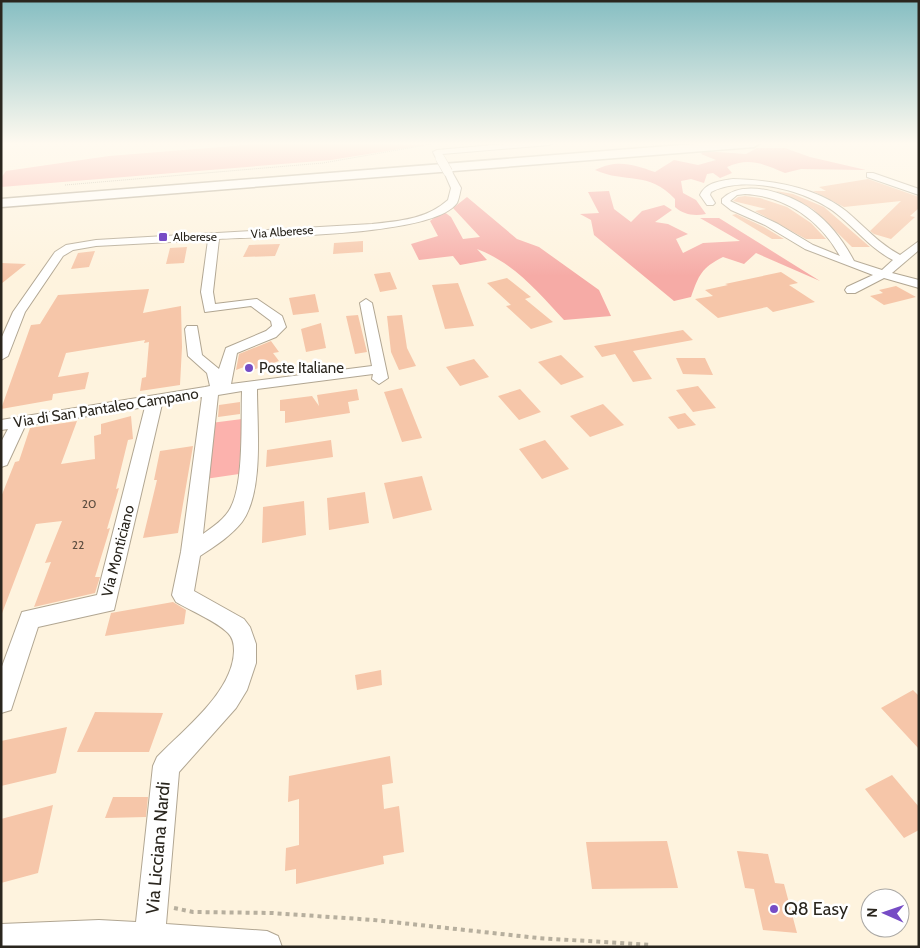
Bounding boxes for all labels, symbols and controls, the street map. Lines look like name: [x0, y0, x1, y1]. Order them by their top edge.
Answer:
street label: Via Alberese: [250, 222, 314, 241]
place label: Alberese: [173, 229, 217, 244]
marker: Alberese: [157, 231, 169, 243]
place label: Poste Italiane: [259, 359, 344, 377]
marker: Poste Italiane: [243, 362, 255, 374]
street label: Via di San Pantaleo Campano: [12, 384, 200, 432]
house number: 20: [82, 496, 96, 511]
street label: Via Monticiano: [98, 503, 138, 599]
house number: 22: [72, 537, 84, 552]
street label: Via Licciana Nardi: [141, 781, 175, 915]
north arrow: [860, 888, 910, 938]
place label: Q8 Easy: [784, 898, 848, 920]
marker: Q8 Easy: [768, 903, 780, 915]
text: N: [863, 907, 881, 918]

